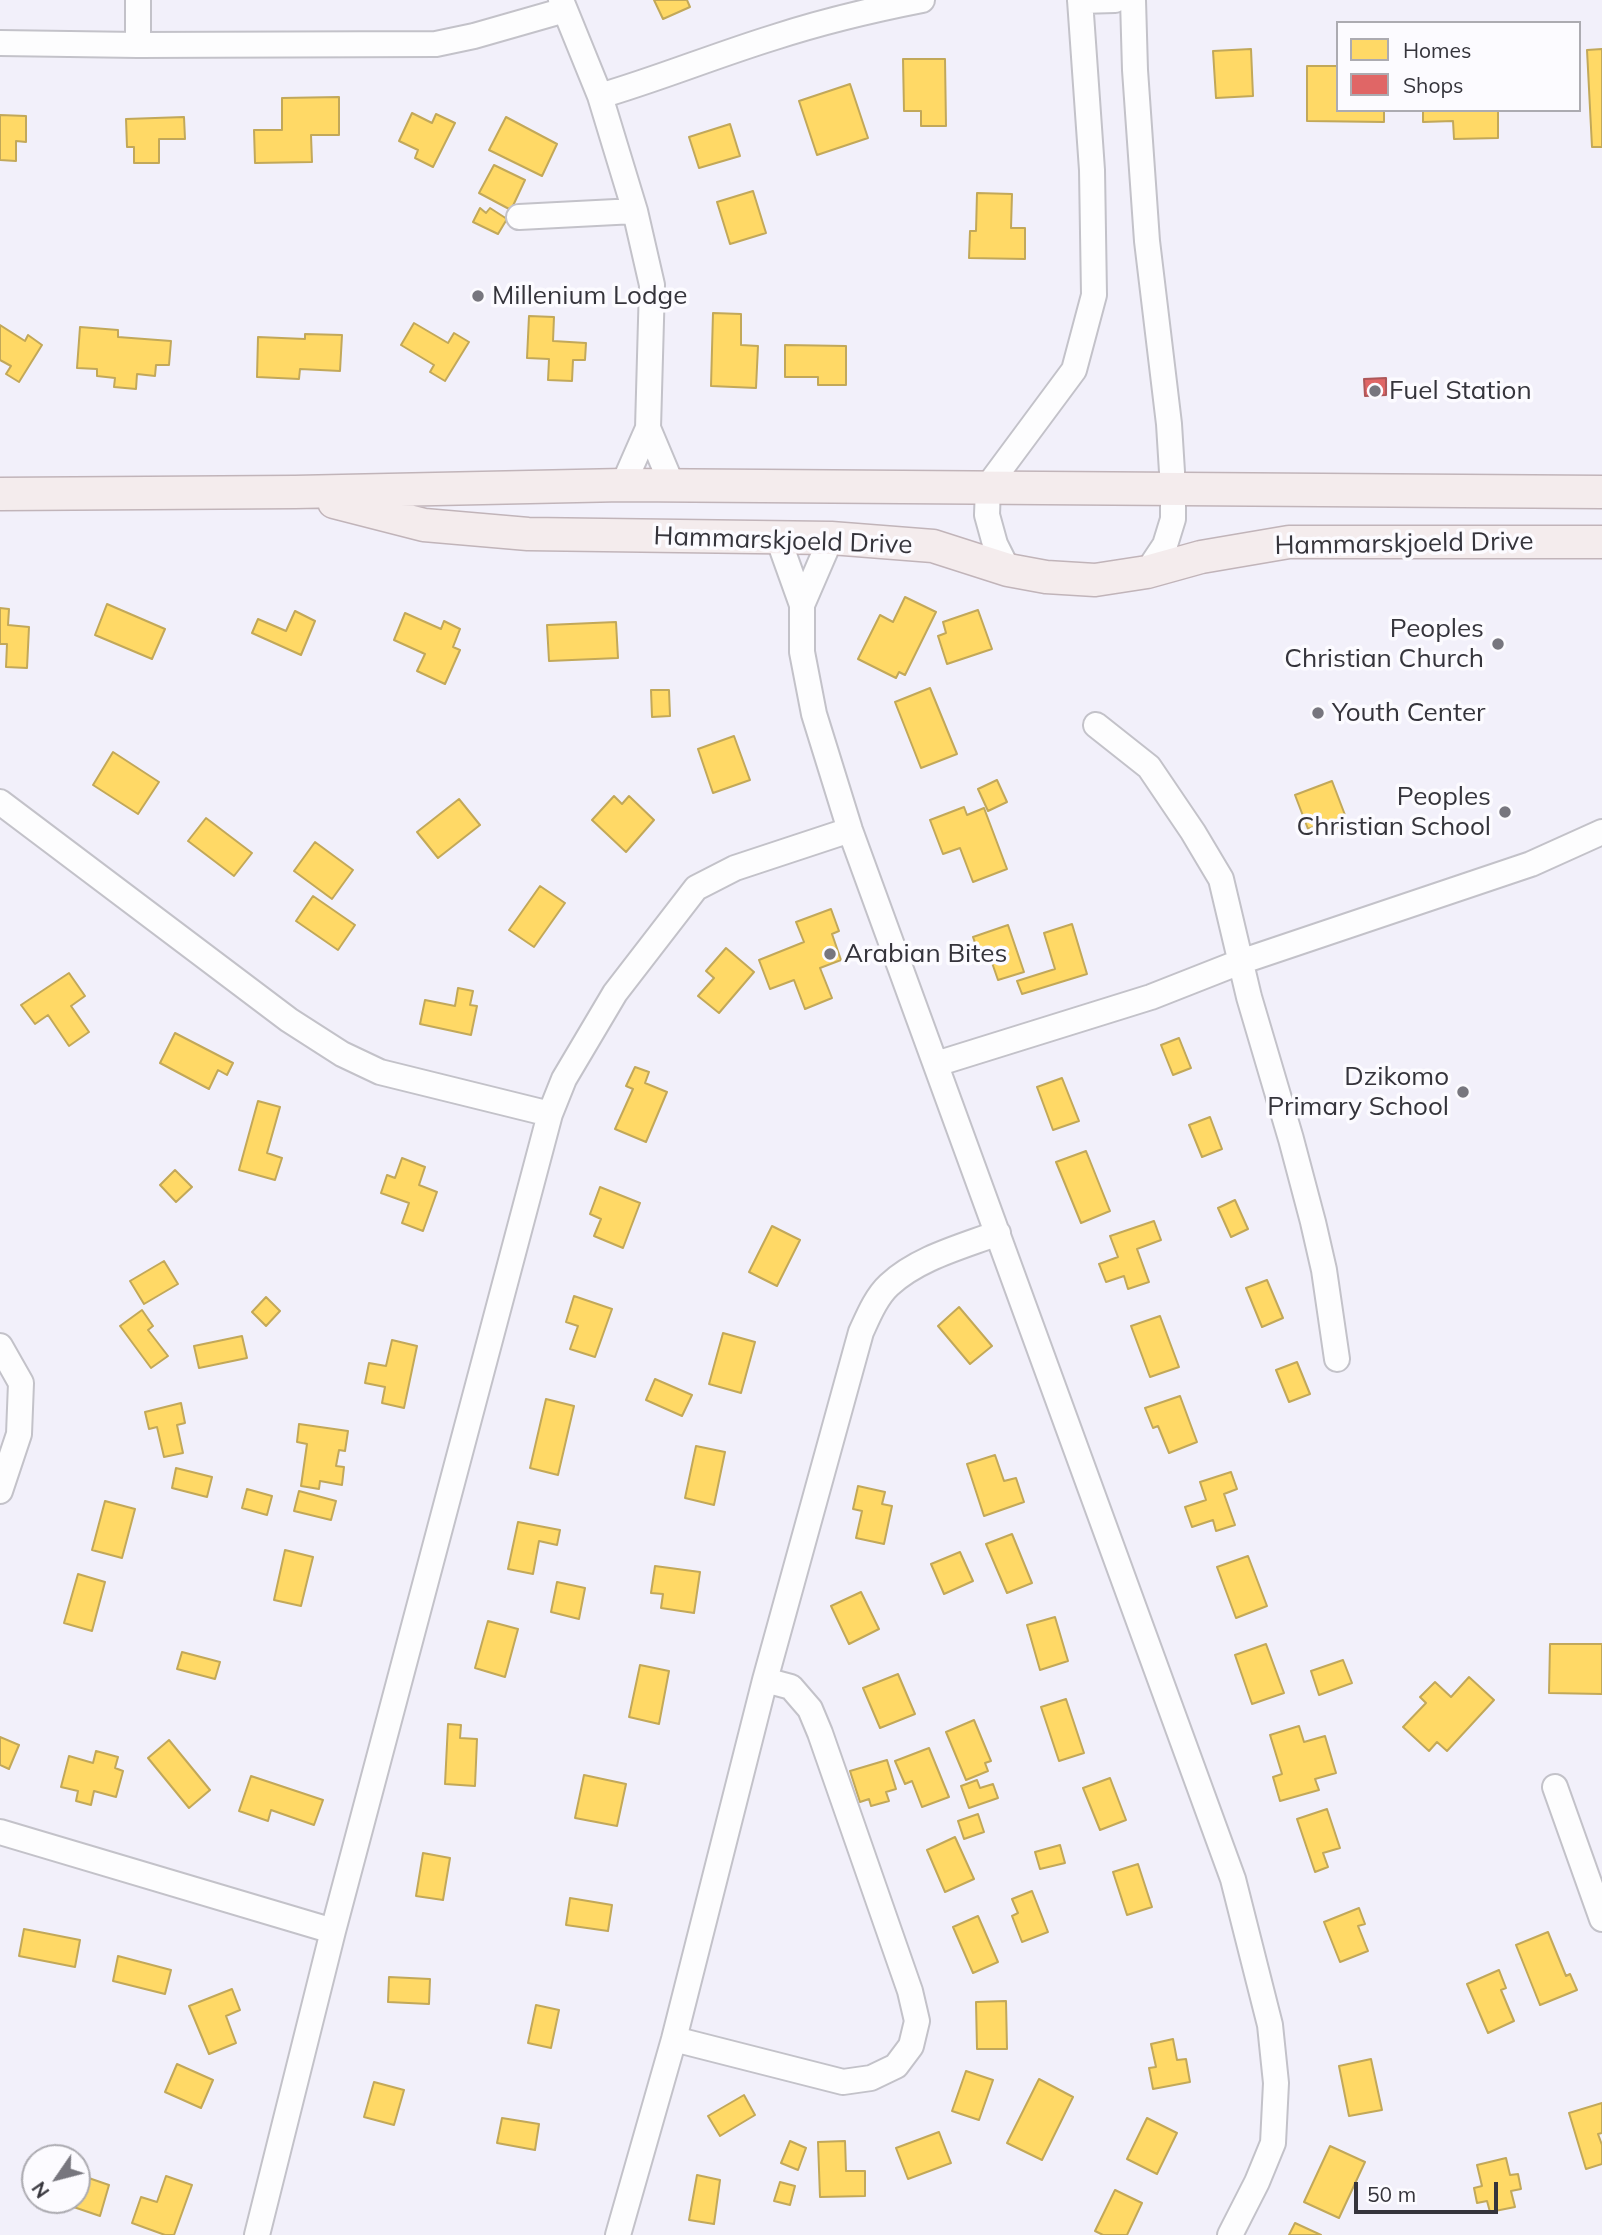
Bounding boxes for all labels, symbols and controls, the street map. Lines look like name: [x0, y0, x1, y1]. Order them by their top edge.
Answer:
legend: [1336, 21, 1581, 112]
text: Homes: [1403, 37, 1471, 63]
text: Shops: [1403, 72, 1463, 98]
place label: Millenium Lodge: [492, 280, 687, 312]
marker: Millenium Lodge: [470, 288, 486, 304]
place label: Fuel Station: [1389, 375, 1532, 407]
marker: Fuel Station: [1367, 383, 1383, 399]
street label: Hammarskjoeld Drive: [653, 521, 913, 561]
street label: Hammarskjoeld Drive: [1274, 526, 1534, 562]
place label: Peoples Christian Church: [1284, 613, 1484, 674]
marker: Peoples Christian Church: [1490, 636, 1506, 652]
place label: Youth Center: [1332, 697, 1486, 729]
marker: Youth Center: [1310, 705, 1326, 721]
place label: Peoples Christian School: [1296, 781, 1491, 842]
marker: Peoples Christian School: [1497, 804, 1513, 820]
place label: Arabian Bites: [844, 938, 1007, 970]
marker: Arabian Bites: [822, 946, 838, 962]
place label: Dzikomo Primary School: [1267, 1061, 1449, 1122]
marker: Dzikomo Primary School: [1455, 1084, 1471, 1100]
north arrow: [21, 2144, 91, 2214]
scale bar: [1357, 2168, 1500, 2212]
text: N: [26, 2177, 54, 2203]
text: 50 m: [1367, 2181, 1416, 2207]

